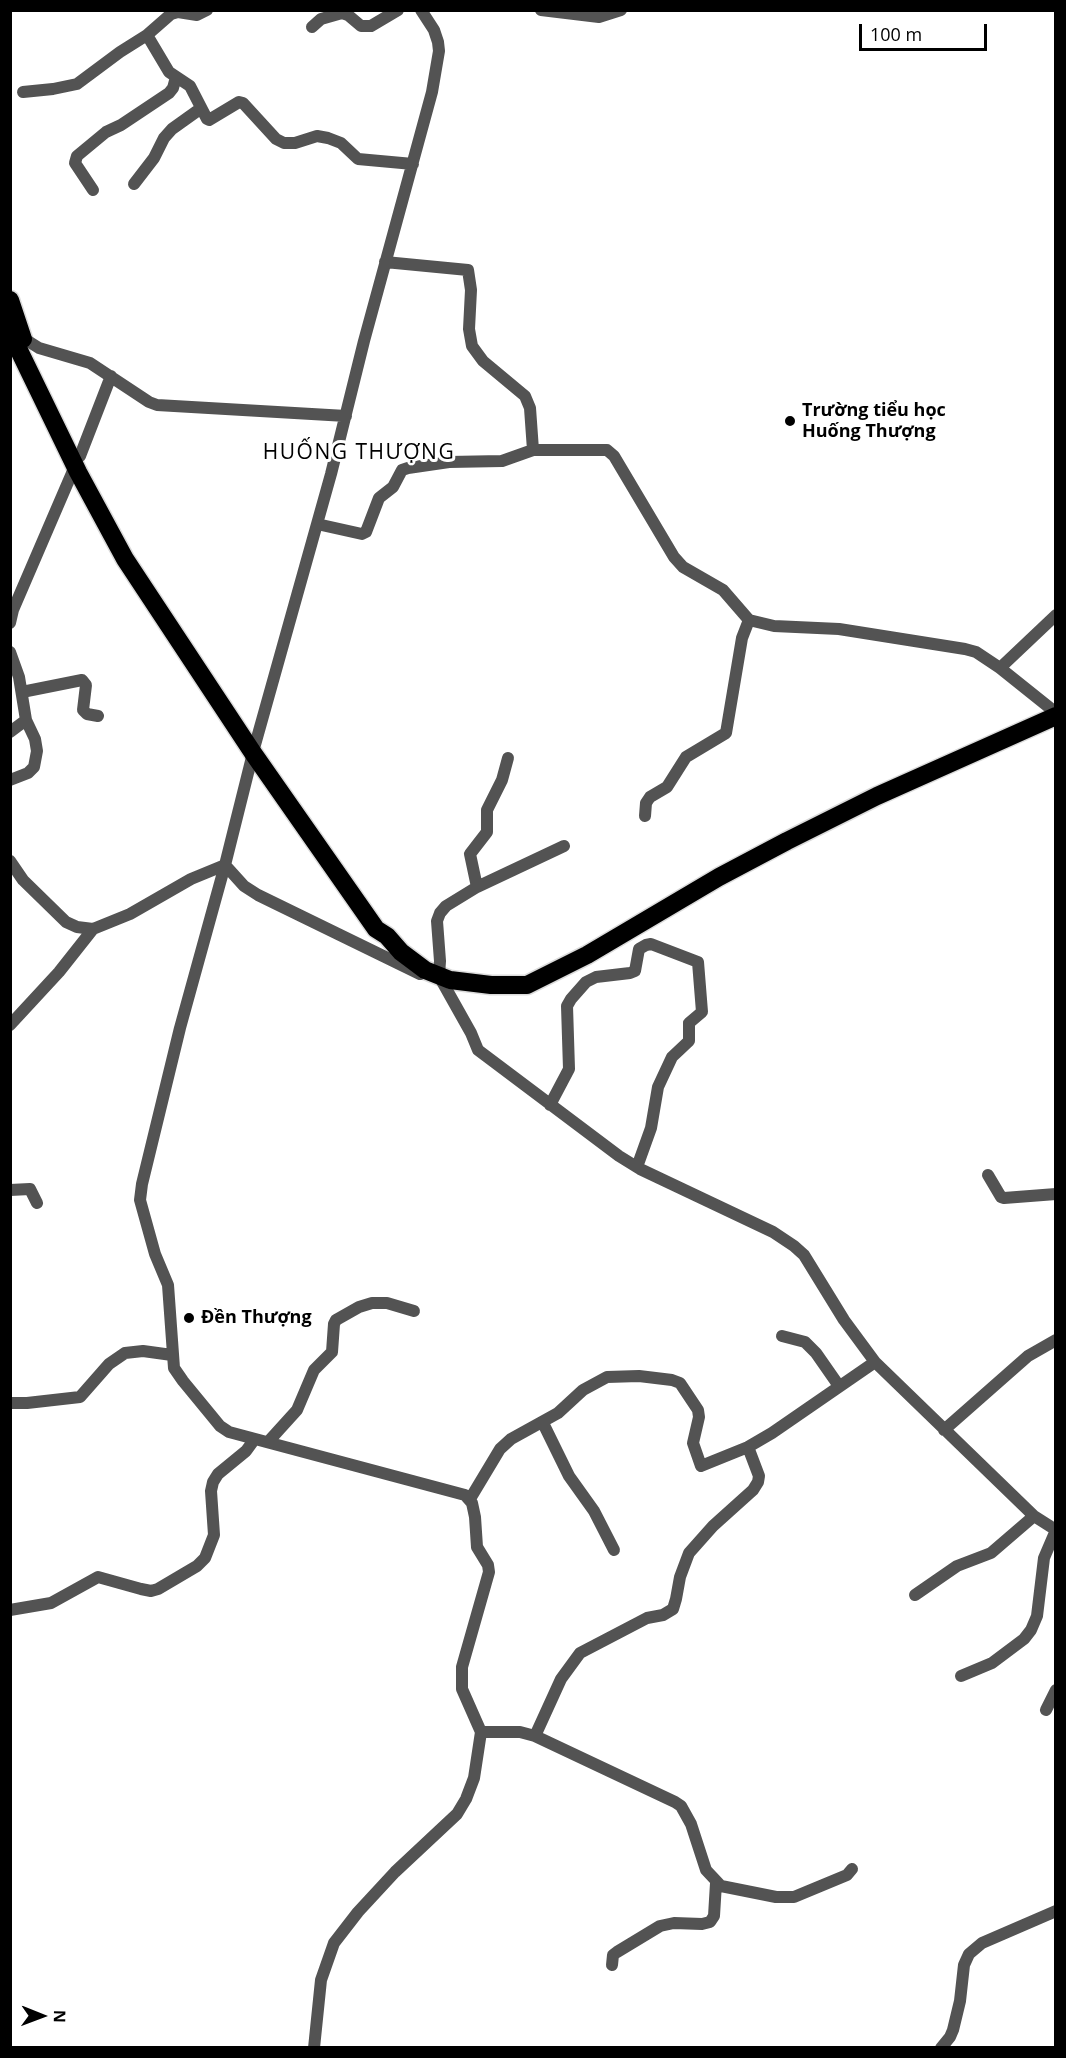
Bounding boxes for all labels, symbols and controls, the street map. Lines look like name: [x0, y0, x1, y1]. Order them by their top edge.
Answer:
scale bar: [862, 12, 990, 50]
text: 100 m: [870, 22, 922, 46]
place label: Trường tiểu học Huống Thượng: [802, 400, 946, 442]
marker: Trường tiểu học Huống Thượng: [783, 414, 797, 428]
district label: HUỐNG THƯỢNG: [263, 440, 455, 466]
place label: Đền Thượng: [201, 1307, 312, 1329]
marker: Đền Thượng: [182, 1311, 196, 1325]
north arrow: [12, 1986, 72, 2046]
text: N: [49, 2010, 71, 2023]

